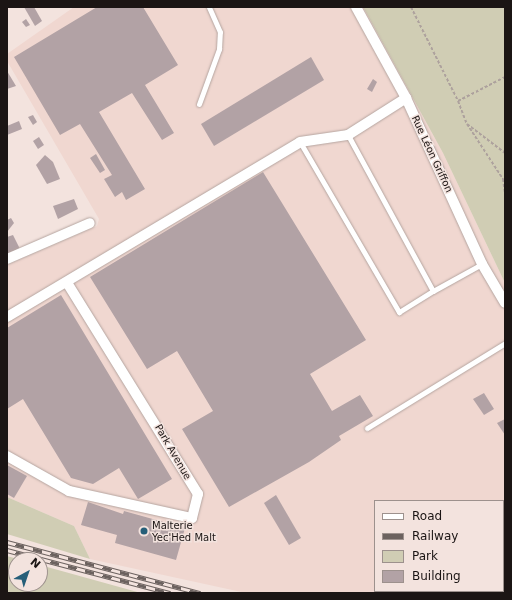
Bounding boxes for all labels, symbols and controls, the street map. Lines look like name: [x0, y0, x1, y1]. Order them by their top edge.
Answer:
street label: Rue Léon Griffon: [409, 114, 455, 194]
street label: Park Avenue: [152, 422, 194, 482]
legend: [374, 500, 504, 592]
text: Road: [412, 509, 442, 523]
place label: Malterie Yec'Hed Malt: [152, 519, 216, 542]
marker: Malterie Yec'Hed Malt: [139, 526, 149, 536]
text: Railway: [412, 529, 458, 543]
text: Park: [412, 549, 438, 563]
north arrow: [8, 552, 48, 592]
text: N: [28, 555, 43, 571]
text: Building: [412, 569, 461, 583]

